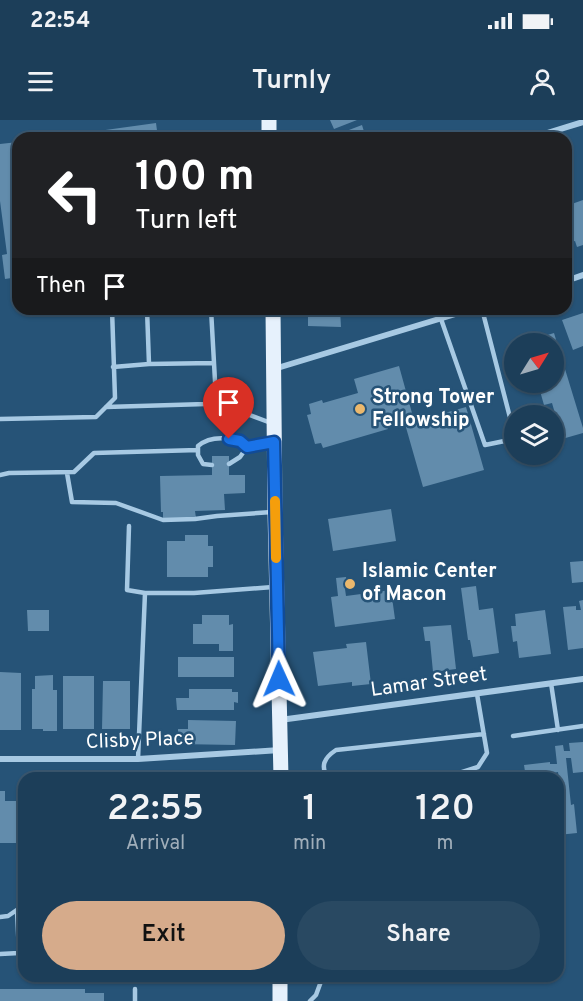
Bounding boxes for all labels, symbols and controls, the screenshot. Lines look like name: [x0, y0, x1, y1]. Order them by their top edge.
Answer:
text: 22:54: [30, 8, 90, 35]
text: Turnly: [252, 64, 331, 98]
icon: menu: [24, 65, 57, 98]
icon: person: [526, 65, 559, 98]
text: 100 m: [135, 152, 254, 205]
icon: left: [36, 156, 114, 234]
text: Turn left: [135, 204, 237, 238]
icon: arrive: [98, 270, 131, 303]
text: Then: [36, 273, 86, 300]
north arrow: [504, 333, 564, 393]
map controls: [504, 333, 564, 465]
pin: [203, 377, 254, 439]
place label: Strong Tower Fellowship: [372, 385, 495, 434]
icon: arrive: [212, 386, 245, 419]
marker: Strong Tower Fellowship: [353, 402, 367, 416]
button: layers: [504, 405, 564, 465]
place label: Islamic Center of Macon: [362, 559, 497, 608]
marker: Islamic Center of Macon: [343, 577, 357, 591]
position arrow: [247, 647, 311, 711]
street label: Lamar Street: [369, 662, 489, 704]
street label: Clisby Place: [85, 726, 195, 756]
text: 22:55: [107, 787, 204, 833]
text: 1: [303, 787, 317, 833]
text: 120: [415, 787, 475, 833]
text: Arrival: [126, 831, 185, 857]
text: min: [293, 831, 326, 857]
text: m: [437, 831, 454, 857]
button: Exit: [42, 901, 285, 970]
button: Share: [297, 901, 540, 970]

